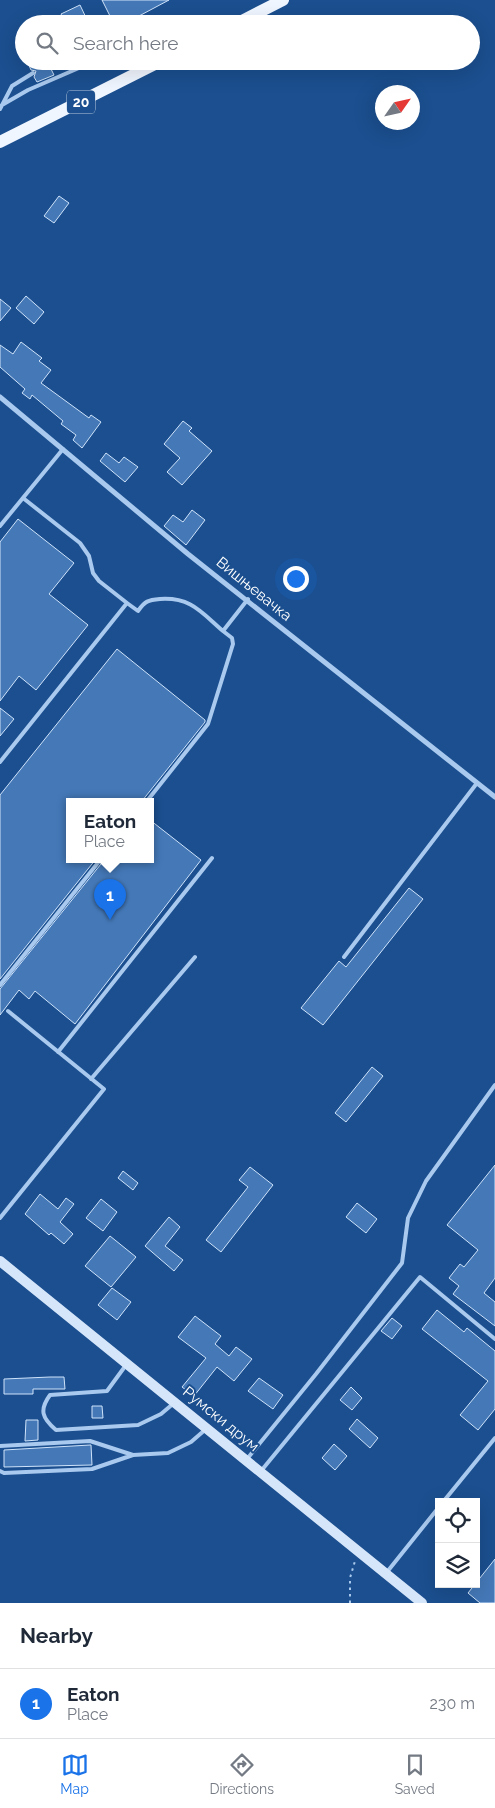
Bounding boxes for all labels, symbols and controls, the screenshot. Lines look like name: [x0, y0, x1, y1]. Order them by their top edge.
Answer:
search box: [15, 15, 480, 70]
icon: search: [33, 29, 61, 57]
text: Search here: [73, 32, 179, 54]
north arrow: [375, 85, 420, 130]
road number: 20: [67, 90, 95, 114]
street label: Вишњевачка: [213, 553, 295, 625]
your location: [283, 566, 309, 592]
popup: [66, 798, 154, 863]
text: Eaton: [84, 810, 136, 832]
text: Place: [84, 832, 125, 851]
pin: 1: [94, 879, 126, 920]
street label: Румски друм: [179, 1383, 263, 1455]
map controls: [435, 1498, 480, 1588]
button: locate: [435, 1498, 480, 1543]
button: layers: [435, 1543, 480, 1588]
text: Nearby: [20, 1623, 93, 1648]
text: Eaton: [67, 1683, 119, 1705]
text: 1: [32, 1694, 40, 1713]
text: 230 m: [430, 1694, 475, 1713]
text: Place: [67, 1705, 108, 1724]
tab: Map: [60, 1751, 89, 1797]
tab: Directions: [209, 1751, 274, 1797]
tab: Saved: [395, 1751, 435, 1797]

